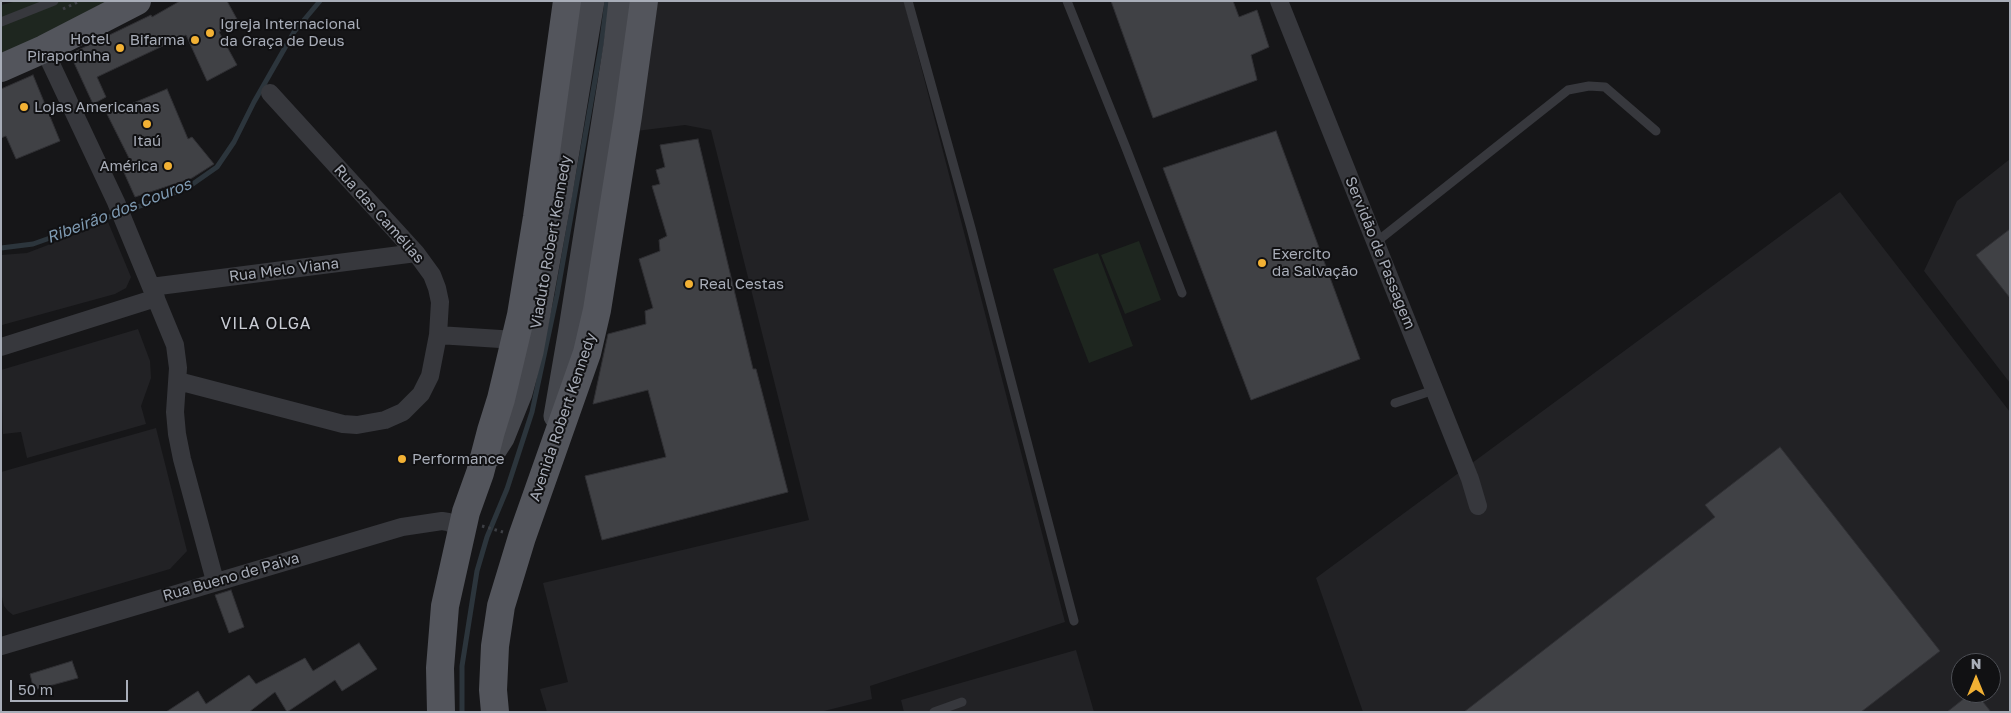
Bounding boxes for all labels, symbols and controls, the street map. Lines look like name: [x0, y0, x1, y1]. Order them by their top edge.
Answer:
place label: Igreja Internacional da Graça de Deus: [220, 15, 360, 50]
marker: Igreja Internacional da Graça de Deus: [204, 27, 216, 39]
place label: Hotel Piraporinha: [27, 30, 110, 65]
place label: Bifarma: [130, 31, 185, 49]
marker: Bifarma: [189, 34, 201, 46]
marker: Hotel Piraporinha: [114, 42, 126, 54]
place label: Lojas Americanas: [34, 98, 160, 116]
marker: Lojas Americanas: [18, 101, 30, 113]
marker: Itaú: [141, 118, 153, 130]
place label: Itaú: [133, 132, 161, 150]
street label: Viaduto Robert Kennedy: [527, 154, 575, 330]
place label: América: [99, 157, 158, 175]
marker: América: [162, 160, 174, 172]
street label: Rua das Camélias: [330, 161, 428, 267]
street label: Servidão de Passagem: [1341, 174, 1419, 332]
water label: Ribeirão dos Couros: [44, 175, 194, 247]
place label: Exercito da Salvação: [1272, 245, 1358, 280]
street label: Rua Melo Viana: [228, 254, 340, 286]
marker: Exercito da Salvação: [1256, 257, 1268, 269]
place label: Real Cestas: [699, 275, 784, 293]
marker: Real Cestas: [683, 278, 695, 290]
district label: VILA OLGA: [219, 314, 313, 334]
street label: Avenida Robert Kennedy: [526, 330, 600, 504]
place label: Performance: [412, 450, 505, 468]
marker: Performance: [396, 453, 408, 465]
street label: Rua Bueno de Paiva: [161, 549, 301, 605]
north arrow: [1951, 653, 2001, 703]
text: N: [1971, 655, 1981, 672]
scale bar: [12, 670, 130, 702]
text: 50 m: [18, 680, 53, 698]

